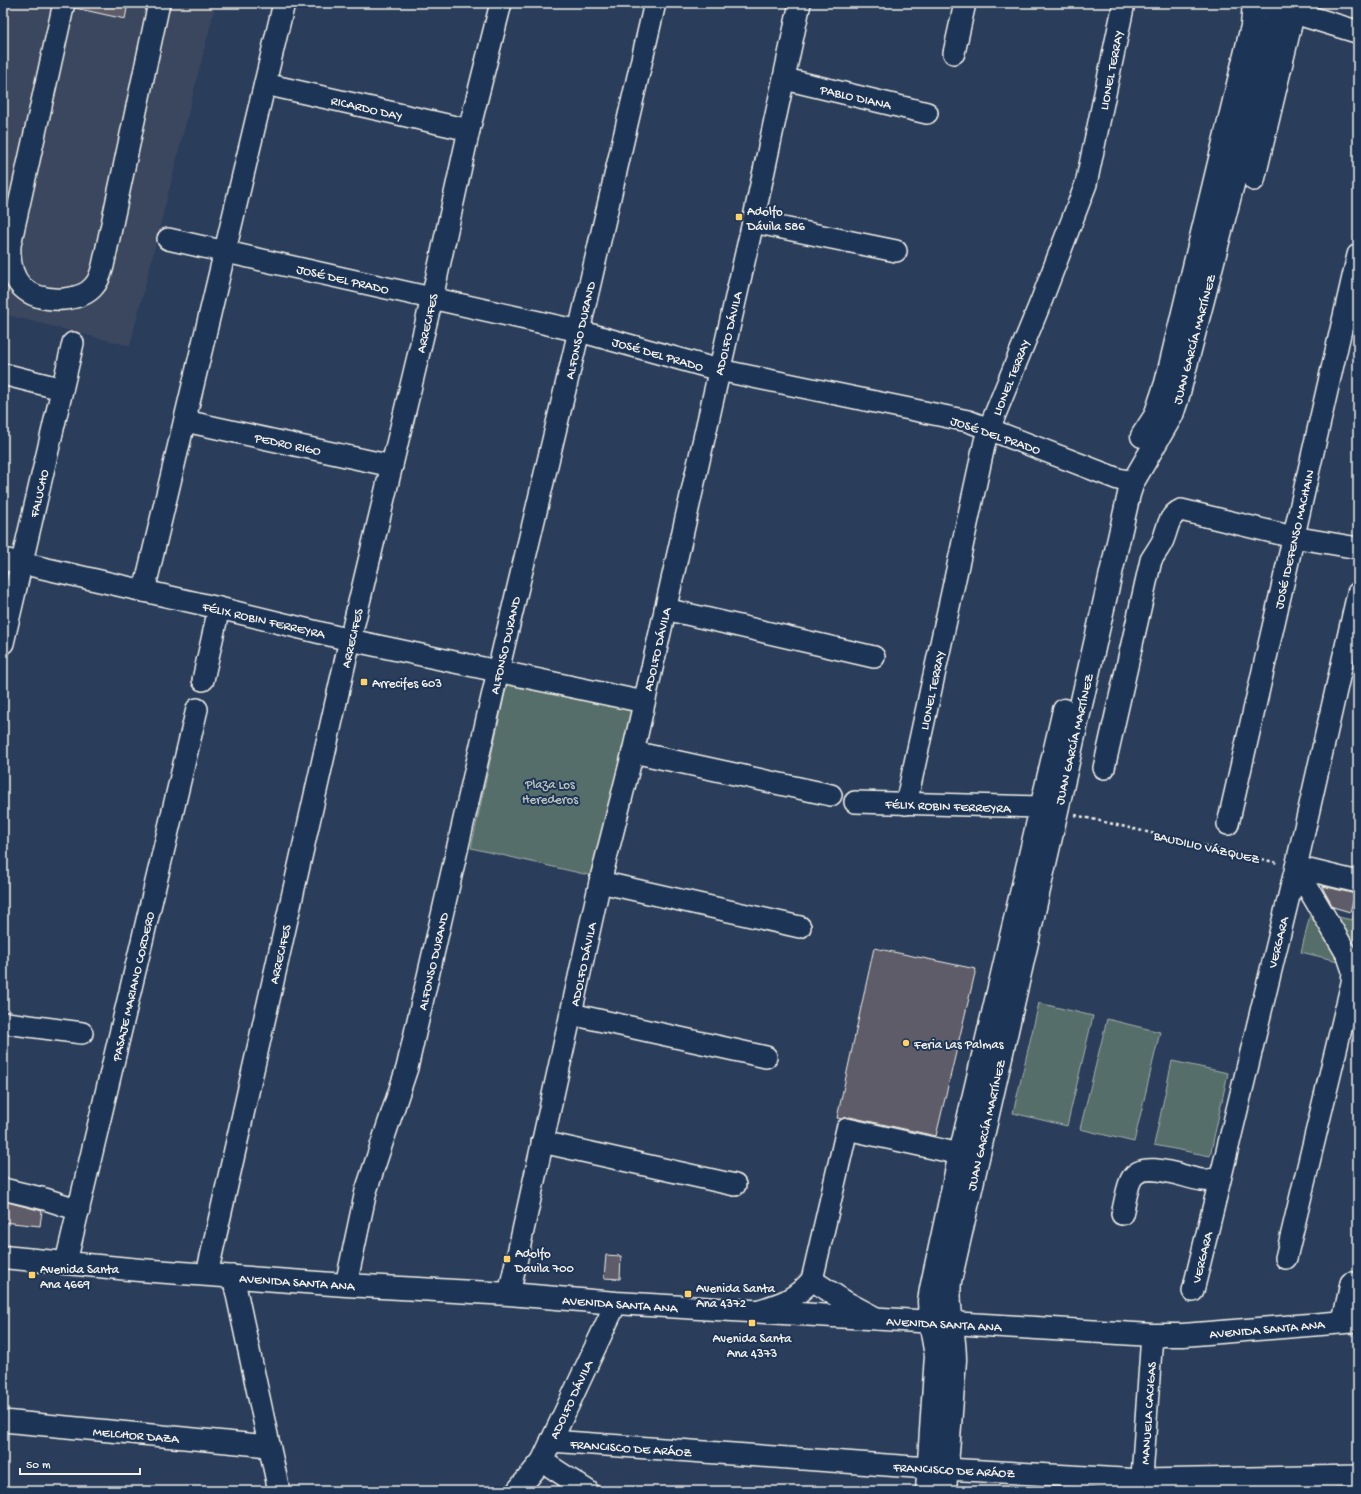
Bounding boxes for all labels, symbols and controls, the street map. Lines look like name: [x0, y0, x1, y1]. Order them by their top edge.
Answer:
street label: LIONEL TERRAY: [1097, 30, 1128, 111]
street label: PABLO DIANA: [817, 83, 894, 114]
street label: RICARDO DAY: [329, 94, 404, 125]
place label: Adolfo Dávila 586: [746, 205, 805, 235]
marker: Adolfo Dávila 586: [734, 212, 744, 222]
street label: JOSÉ DEL PRADO: [295, 262, 390, 298]
street label: JUAN GARCÍA MARTÍNEZ: [1170, 272, 1220, 406]
street label: ALFONSO DURAND: [563, 280, 600, 381]
street label: ADOLFO DÁVILA: [712, 289, 747, 377]
street label: ARRECIFES: [414, 292, 443, 355]
street label: JOSÉ DEL PRADO: [610, 334, 705, 376]
street label: LIONEL TERRAY: [990, 338, 1034, 418]
street label: JOSÉ DEL PRADO: [948, 413, 1043, 459]
street label: PEDRO RIGO: [252, 431, 322, 460]
street label: FALUCHO: [27, 468, 53, 520]
street label: JOSÉ IDEFENSO MACHAIN: [1271, 468, 1319, 611]
street label: ALFONSO DURAND: [488, 595, 525, 696]
street label: FÉLIX ROBIN FERREYRA: [200, 599, 328, 643]
street label: ADOLFO DÁVILA: [641, 605, 676, 693]
street label: ARRECIFES: [339, 607, 368, 670]
street label: LIONEL TERRAY: [918, 650, 949, 731]
street label: JUAN GARCÍA MARTÍNEZ: [1052, 672, 1098, 806]
marker: Arrecifes 603: [359, 677, 369, 687]
place label: Arrecifes 603: [372, 677, 442, 692]
park label: Plaza Los Herederos: [522, 778, 579, 808]
street label: FÉLIX ROBIN FERREYRA: [884, 797, 1012, 817]
street label: BAUDILIO VÁZQUEZ: [1151, 828, 1262, 868]
street label: PASAJE MARIANO CORDERO: [110, 910, 159, 1064]
street label: ALFONSO DURAND: [416, 911, 453, 1012]
street label: VERGARA: [1266, 914, 1293, 971]
street label: ADOLFO DÁVILA: [567, 920, 601, 1008]
street label: ARRECIFES: [267, 923, 296, 986]
marker: Feria Las Palmas: [901, 1038, 911, 1048]
place label: Feria Las Palmas: [913, 1038, 1005, 1053]
street label: JUAN GARCÍA MARTÍNEZ: [964, 1058, 1010, 1192]
street label: VERGARA: [1190, 1229, 1217, 1286]
place label: Adolfo Davila 700: [514, 1247, 575, 1277]
marker: Adolfo Davila 700: [502, 1254, 512, 1264]
place label: Avenida Santa Ana 4669: [40, 1263, 120, 1293]
marker: Avenida Santa Ana 4669: [27, 1270, 37, 1280]
street label: AVENIDA SANTA ANA: [239, 1272, 356, 1295]
place label: Avenida Santa Ana 4372: [696, 1282, 776, 1312]
marker: Avenida Santa Ana 4372: [683, 1289, 693, 1299]
street label: AVENIDA SANTA ANA: [562, 1294, 679, 1317]
street label: AVENIDA SANTA ANA: [886, 1315, 1003, 1336]
marker: Avenida Santa Ana 4373: [747, 1318, 757, 1328]
street label: AVENIDA SANTA ANA: [1209, 1318, 1327, 1343]
place label: Avenida Santa Ana 4373: [713, 1332, 792, 1362]
street label: ADOLFO DÁVILA: [547, 1357, 598, 1442]
street label: MANUELA CACIGAS: [1138, 1360, 1161, 1465]
street label: MELCHOR DAZA: [92, 1425, 181, 1448]
street label: FRANCISCO DE ARÁOZ: [569, 1437, 693, 1461]
scale bar: [20, 1450, 140, 1476]
text: 50 m: [26, 1459, 51, 1473]
street label: FRANCISCO DE ARÁOZ: [892, 1460, 1016, 1482]

